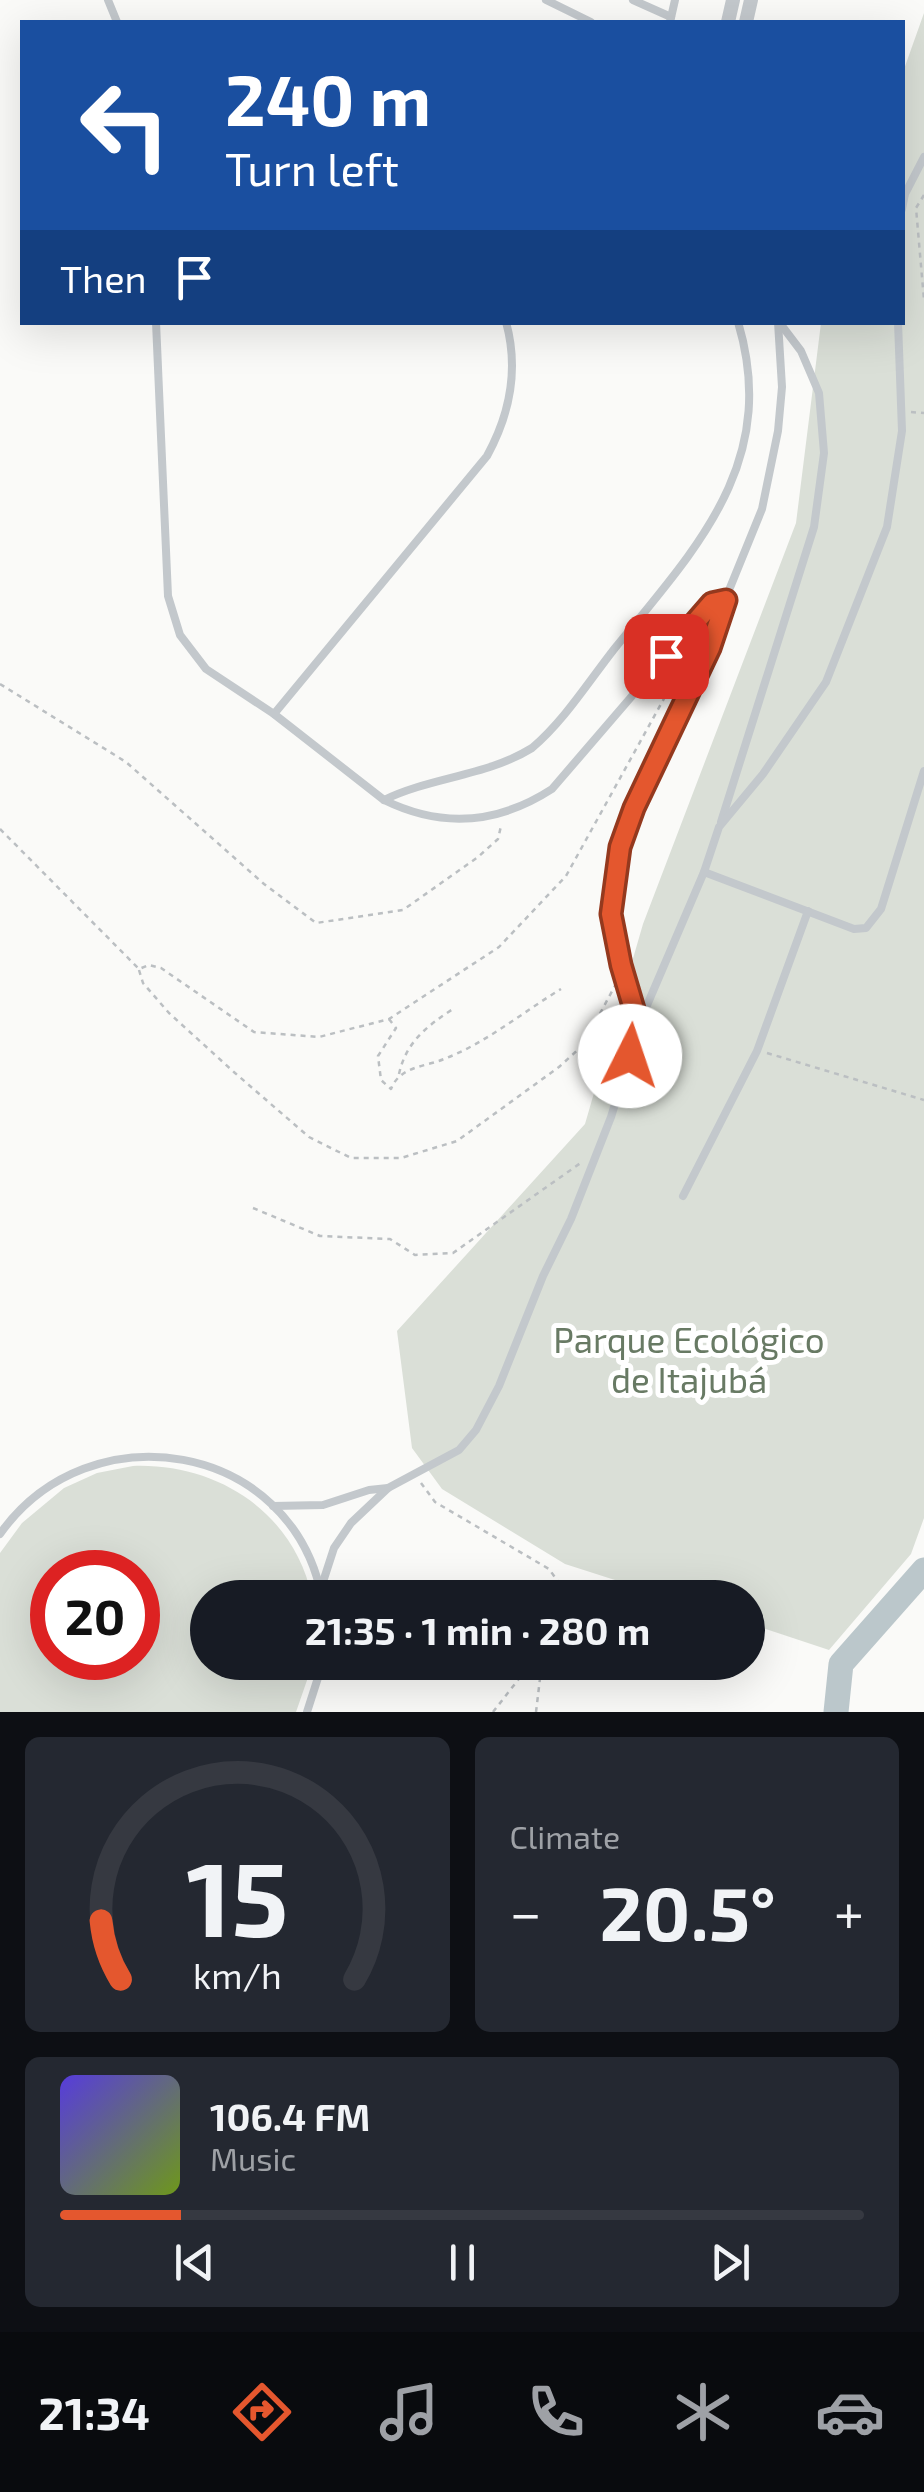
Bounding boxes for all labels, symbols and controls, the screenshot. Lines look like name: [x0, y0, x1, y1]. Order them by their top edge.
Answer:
text: 240 m: [225, 56, 431, 140]
icon: left: [60, 60, 190, 190]
text: Turn left: [225, 141, 399, 195]
icon: arrive: [167, 250, 222, 305]
text: Then: [60, 255, 147, 301]
pin: [624, 614, 709, 699]
icon: arrive: [639, 629, 694, 684]
position arrow: [578, 1004, 682, 1108]
park label: Parque Ecológico de Itajubá: [553, 1318, 825, 1400]
speed limit sign: 20: [30, 1550, 160, 1680]
text: 21:35 · 1 min · 280 m: [305, 1607, 650, 1653]
text: Climate: [510, 1817, 620, 1855]
text: 15: [186, 1833, 288, 1958]
text: 20.5°: [599, 1866, 776, 1956]
text: −: [510, 1878, 542, 1944]
text: +: [834, 1878, 864, 1944]
text: km/h: [193, 1953, 282, 1996]
text: 106.4 FM: [210, 2093, 370, 2139]
text: Music: [210, 2139, 296, 2177]
icon: previous: [167, 2235, 222, 2290]
icon: pause: [435, 2235, 490, 2290]
icon: next: [703, 2235, 758, 2290]
icon: directions: [227, 2377, 297, 2447]
icon: music: [374, 2377, 444, 2447]
icon: phone: [521, 2377, 591, 2447]
icon: climate: [668, 2377, 738, 2447]
icon: car: [815, 2377, 885, 2447]
text: 21:34: [39, 2385, 150, 2439]

